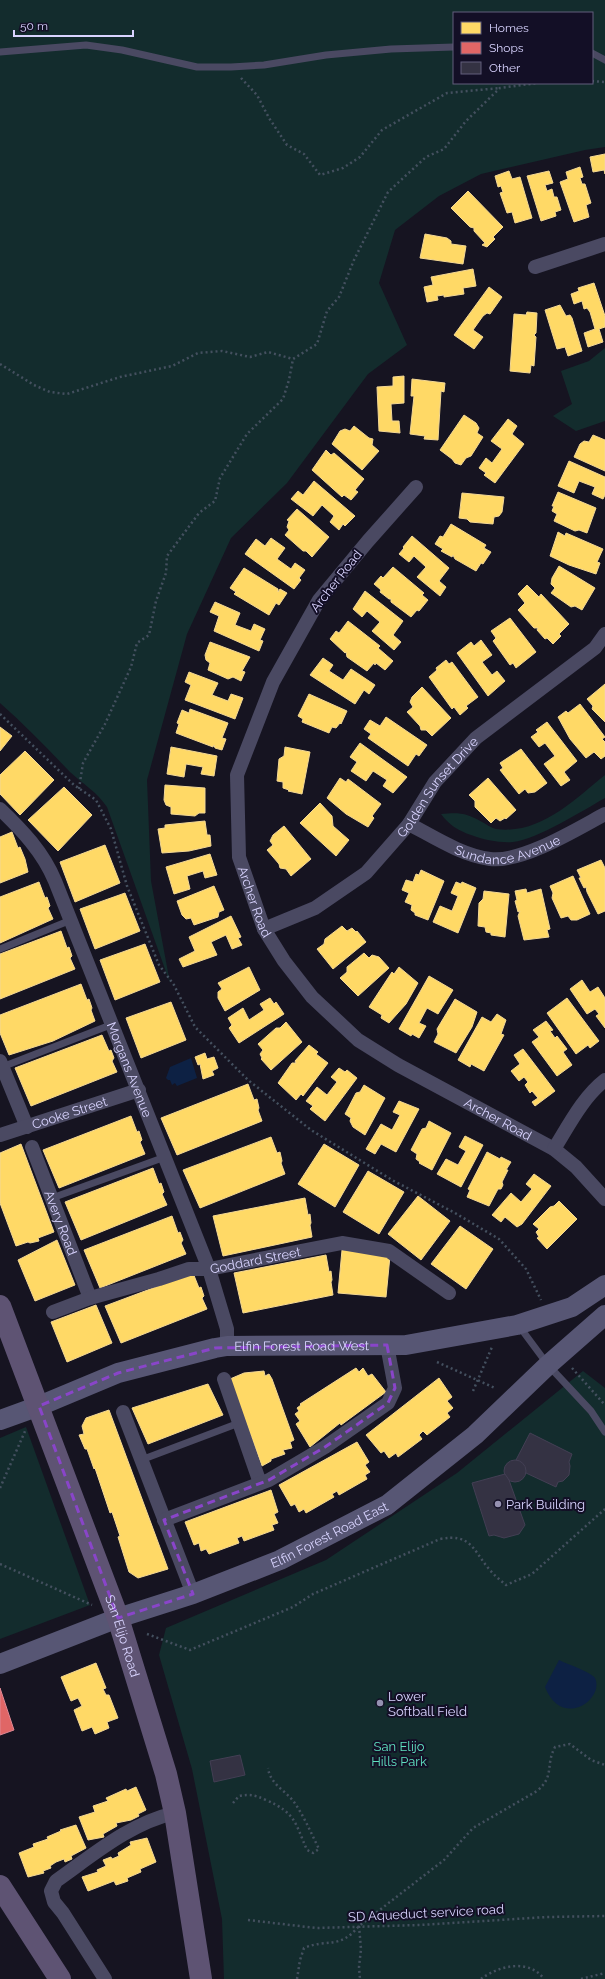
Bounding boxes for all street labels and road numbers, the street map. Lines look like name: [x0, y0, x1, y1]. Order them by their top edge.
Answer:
street label: Archer Road: [307, 547, 365, 615]
street label: Golden Sunset Drive: [394, 733, 481, 840]
street label: Sundance Avenue: [452, 832, 563, 867]
street label: Archer Road: [235, 864, 275, 940]
street label: Morgans Avenue: [104, 1020, 156, 1119]
street label: Cooke Street: [30, 1093, 109, 1132]
street label: Archer Road: [462, 1095, 534, 1143]
street label: Avery Road: [42, 1188, 80, 1257]
street label: Goddard Street: [209, 1244, 303, 1276]
street label: Elfin Forest Road West: [234, 1338, 370, 1353]
street label: Elfin Forest Road East: [268, 1498, 391, 1571]
street label: San Elijo Road: [102, 1593, 143, 1679]
street label: SD Aqueduct service road: [348, 1901, 504, 1925]

